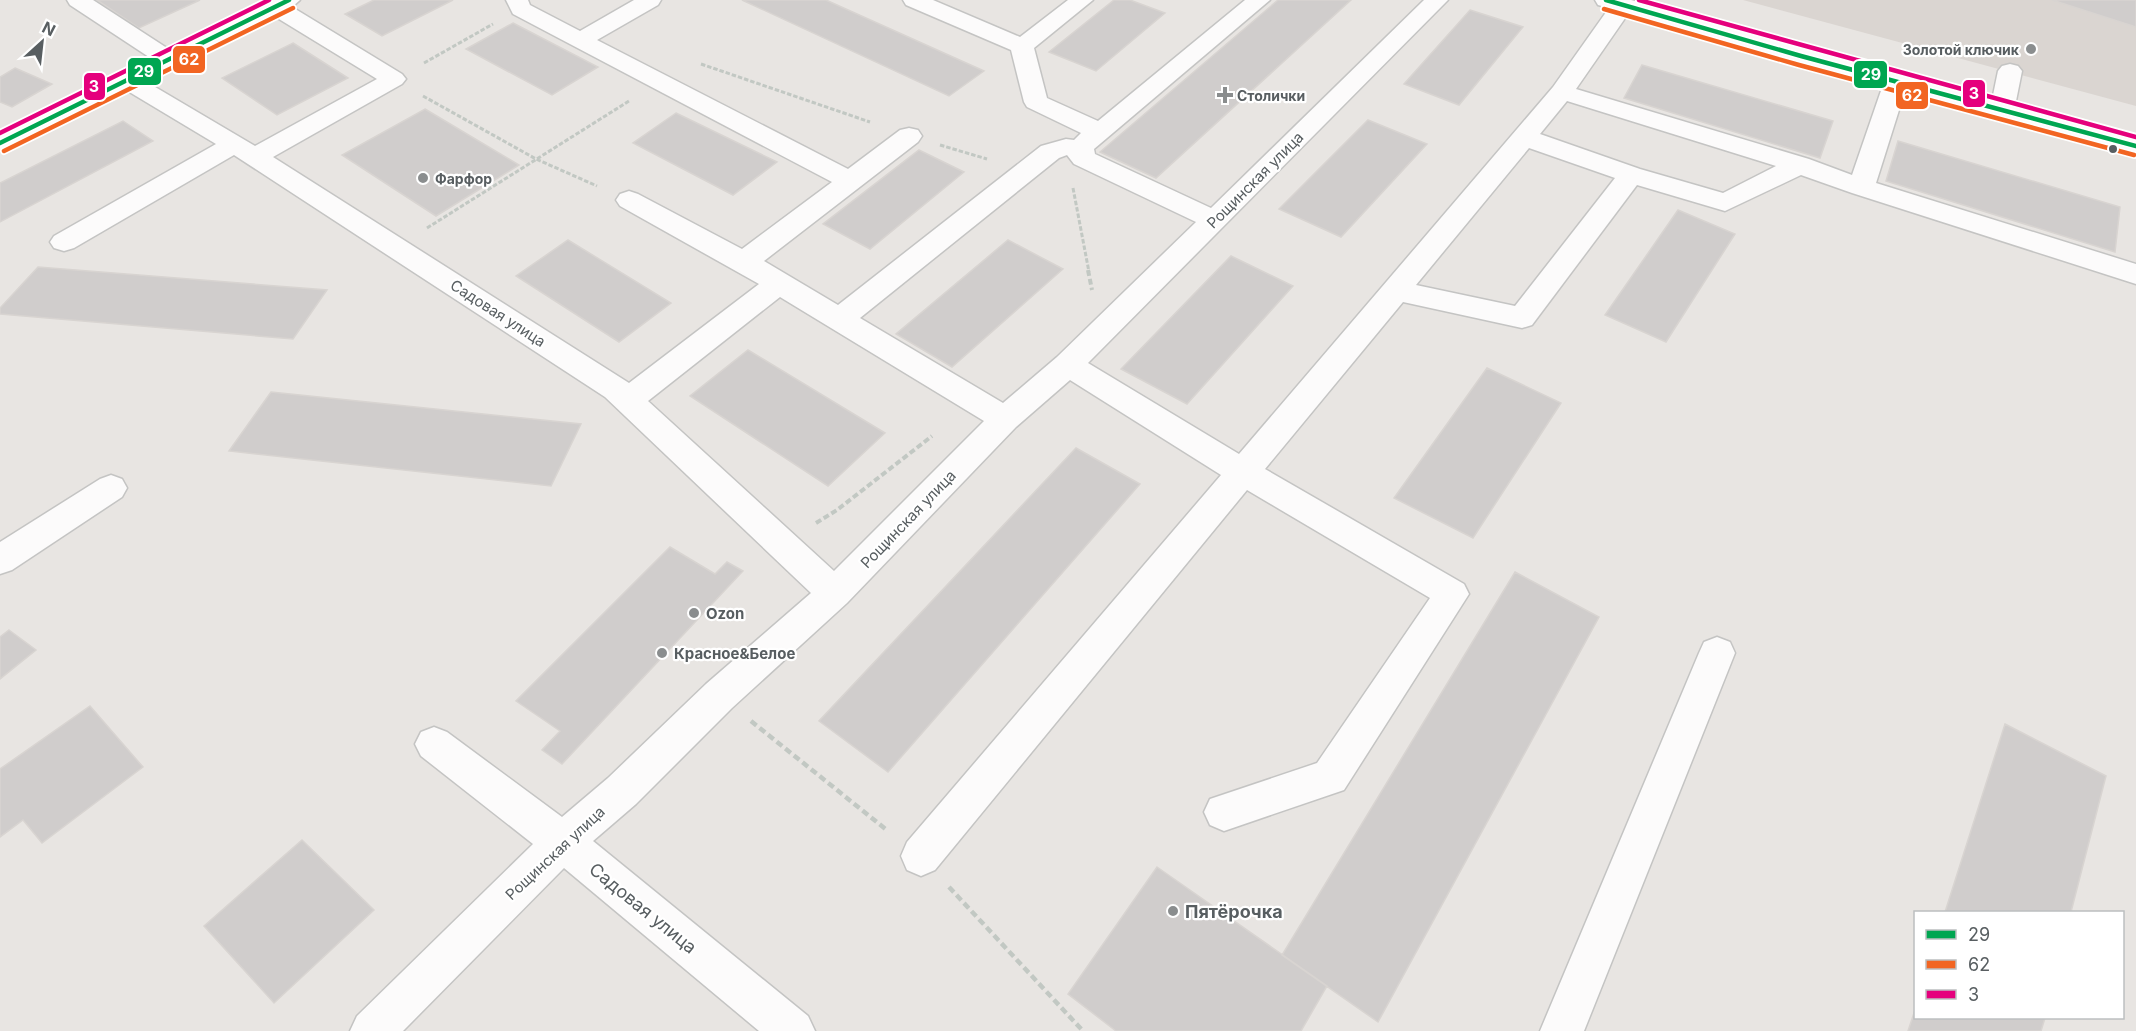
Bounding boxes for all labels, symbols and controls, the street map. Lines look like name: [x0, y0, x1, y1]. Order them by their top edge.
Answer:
north arrow: [12, 12, 72, 72]
text: N: [39, 17, 59, 40]
place label: Золотой ключик: [1903, 41, 2020, 58]
marker: Золотой ключик: [2024, 42, 2038, 56]
line badge: 62: [172, 45, 206, 74]
text: 62: [179, 49, 199, 69]
line badge: 29: [127, 57, 162, 86]
line badge: 29: [1853, 60, 1888, 89]
text: 29: [134, 61, 154, 81]
text: 29: [1861, 64, 1881, 84]
line badge: 3: [83, 72, 106, 101]
text: 3: [89, 76, 99, 96]
line badge: 3: [1962, 79, 1986, 108]
line badge: 62: [1895, 81, 1929, 110]
text: 3: [1969, 83, 1979, 103]
text: 62: [1902, 85, 1922, 105]
place label: Столички: [1237, 87, 1305, 104]
marker: Столички: [1218, 88, 1232, 102]
street label: Рощинская улица: [1203, 128, 1307, 232]
unlabelled marker: [2107, 143, 2119, 155]
place label: Фарфор: [435, 170, 492, 187]
marker: Фарфор: [416, 171, 430, 185]
street label: Садовая улица: [447, 275, 549, 351]
street label: Рощинская улица: [856, 466, 960, 572]
place label: Ozon: [706, 604, 744, 623]
marker: Ozon: [687, 606, 701, 620]
place label: Красное&Белое: [674, 644, 795, 663]
marker: Красное&Белое: [655, 646, 669, 660]
street label: Рощинская улица: [501, 802, 609, 904]
street label: Садовая улица: [585, 858, 701, 958]
place label: Пятёрочка: [1185, 901, 1283, 922]
marker: Пятёрочка: [1166, 904, 1180, 918]
legend: [1914, 911, 2124, 1019]
text: 29: [1968, 924, 1990, 945]
text: 62: [1968, 954, 1990, 975]
text: 3: [1968, 984, 1979, 1005]

